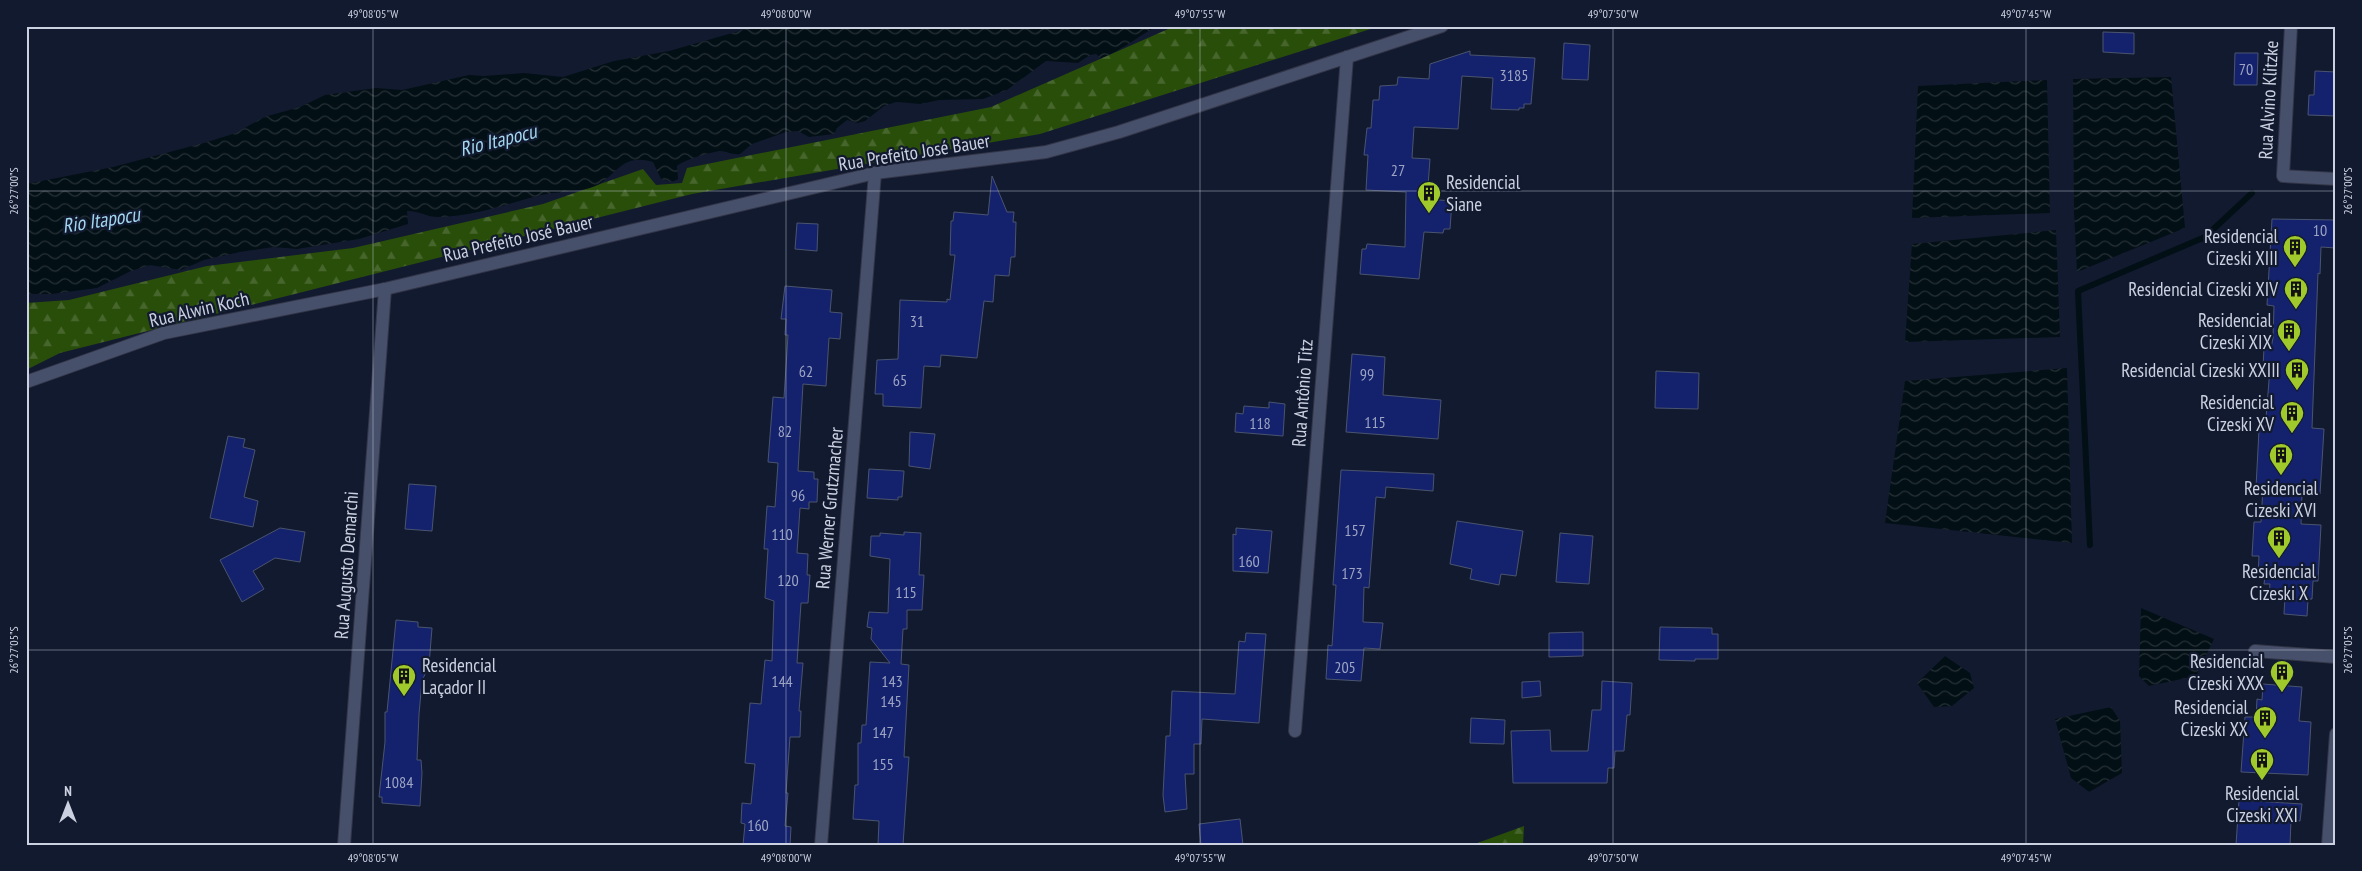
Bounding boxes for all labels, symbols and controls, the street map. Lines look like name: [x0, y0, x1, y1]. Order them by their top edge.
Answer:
text: 49°08'05"W: [348, 6, 398, 21]
text: 49°08'00"W: [761, 6, 811, 21]
text: 49°07'55"W: [1175, 6, 1225, 21]
text: 49°07'50"W: [1588, 6, 1638, 21]
text: 49°07'45"W: [2001, 6, 2051, 21]
street label: Rua Alvino Klitzke: [2253, 40, 2283, 160]
house number: 70: [2239, 59, 2253, 79]
house number: 3185: [1500, 65, 1528, 85]
water label: Rio Itapocu: [457, 118, 540, 162]
street label: Rua Prefeito José Bauer: [837, 128, 992, 176]
house number: 27: [1391, 160, 1405, 180]
text: 26°27'00"S: [6, 167, 21, 215]
text: 26°27'00"S: [2340, 167, 2355, 215]
place label: Residencial Siane: [1446, 170, 1521, 216]
building icon: Residencial Siane: [1416, 180, 1442, 214]
water label: Rio Itapocu: [60, 201, 143, 239]
street label: Rua Prefeito José Bauer: [441, 209, 596, 267]
house number: 10: [2313, 220, 2327, 240]
place label: Residencial Cizeski XIII: [2204, 224, 2279, 270]
building icon: Residencial Cizeski XIII: [2282, 234, 2308, 268]
building icon: Residencial Cizeski XIV: [2283, 276, 2309, 310]
place label: Residencial Cizeski XIV: [2128, 277, 2278, 301]
street label: Rua Alwin Koch: [147, 286, 251, 332]
place label: Residencial Cizeski XIX: [2198, 308, 2273, 354]
house number: 31: [910, 311, 924, 331]
building icon: Residencial Cizeski XIX: [2276, 318, 2302, 352]
street label: Rua Antônio Titz: [1286, 338, 1318, 448]
building icon: Residencial Cizeski XXIII: [2284, 357, 2310, 391]
place label: Residencial Cizeski XXIII: [2121, 358, 2280, 382]
house number: 62: [799, 361, 813, 381]
house number: 99: [1360, 364, 1374, 384]
house number: 65: [893, 370, 907, 390]
place label: Residencial Cizeski XV: [2200, 390, 2275, 436]
building icon: Residencial Cizeski XV: [2279, 400, 2305, 434]
house number: 115: [1364, 412, 1386, 432]
house number: 118: [1249, 413, 1271, 433]
house number: 82: [778, 421, 792, 441]
street label: Rua Werner Grutzmacher: [810, 425, 848, 590]
building icon: Residencial Cizeski XVI: [2268, 442, 2294, 476]
place label: Residencial Cizeski XVI: [2244, 476, 2319, 522]
house number: 96: [791, 485, 805, 505]
street label: Rua Augusto Demarchi: [329, 490, 363, 640]
house number: 157: [1344, 520, 1366, 540]
house number: 110: [771, 524, 793, 544]
building icon: Residencial Cizeski X: [2266, 525, 2292, 559]
house number: 160: [1238, 551, 1260, 571]
place label: Residencial Cizeski X: [2242, 559, 2317, 605]
house number: 173: [1341, 563, 1363, 583]
house number: 120: [777, 570, 799, 590]
house number: 115: [895, 582, 917, 602]
text: 26°27'05"S: [6, 626, 21, 674]
text: 26°27'05"S: [2340, 626, 2355, 674]
place label: Residencial Cizeski XXX: [2188, 649, 2265, 695]
place label: Residencial Laçador II: [422, 653, 497, 699]
house number: 205: [1334, 657, 1356, 677]
building icon: Residencial Cizeski XXX: [2269, 659, 2295, 693]
building icon: Residencial Laçador II: [391, 663, 417, 697]
house number: 144: [771, 671, 793, 691]
house number: 143: [881, 671, 903, 691]
house number: 145: [880, 691, 902, 711]
place label: Residencial Cizeski XX: [2174, 695, 2249, 741]
building icon: Residencial Cizeski XX: [2252, 705, 2278, 739]
house number: 147: [872, 722, 894, 742]
building icon: Residencial Cizeski XXI: [2249, 747, 2275, 781]
house number: 155: [872, 754, 894, 774]
house number: 1084: [385, 772, 413, 792]
north arrow: [42, 778, 92, 828]
place label: Residencial Cizeski XXI: [2225, 781, 2300, 827]
text: N: [64, 782, 72, 800]
house number: 160: [747, 815, 769, 835]
text: 49°08'05"W: [348, 850, 398, 865]
text: 49°08'00"W: [761, 850, 811, 865]
text: 49°07'55"W: [1175, 850, 1225, 865]
text: 49°07'50"W: [1588, 850, 1638, 865]
text: 49°07'45"W: [2001, 850, 2051, 865]

